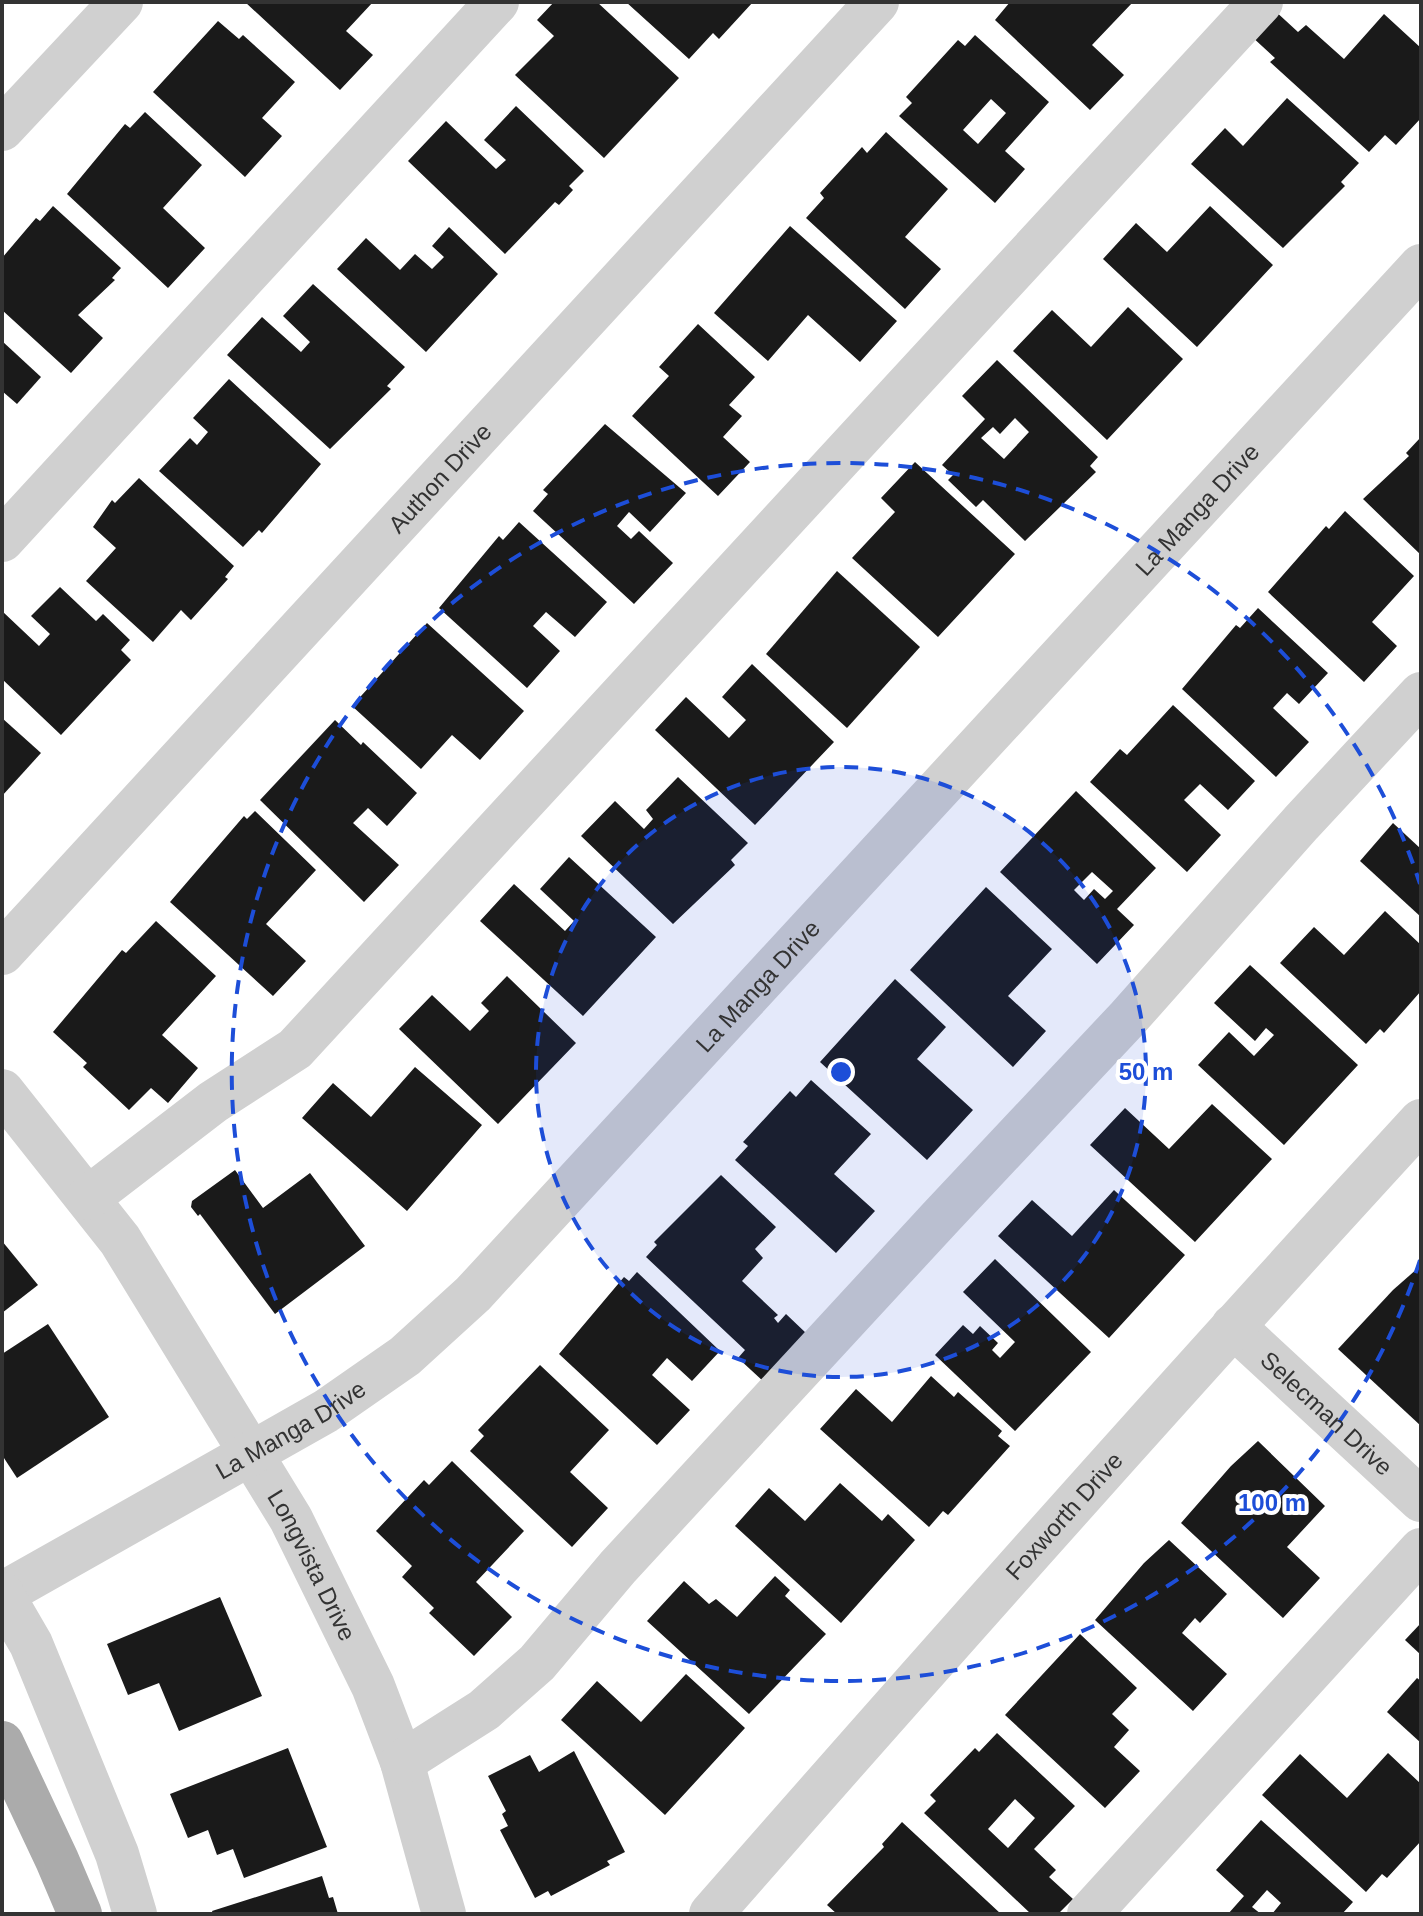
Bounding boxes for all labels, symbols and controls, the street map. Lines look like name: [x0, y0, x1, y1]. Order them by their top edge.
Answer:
street label: Authon Drive: [382, 417, 496, 538]
street label: La Manga Drive: [1129, 438, 1264, 581]
street label: La Manga Drive: [690, 914, 825, 1057]
centre of rings: [827, 1058, 855, 1086]
text: 50 m: [1119, 1058, 1173, 1085]
street label: Selecman Drive: [1256, 1345, 1398, 1480]
street label: La Manga Drive: [211, 1374, 370, 1484]
street label: Foxworth Drive: [1000, 1446, 1127, 1585]
street label: Longvista Drive: [263, 1485, 362, 1645]
text: 100 m: [1238, 1489, 1306, 1516]

